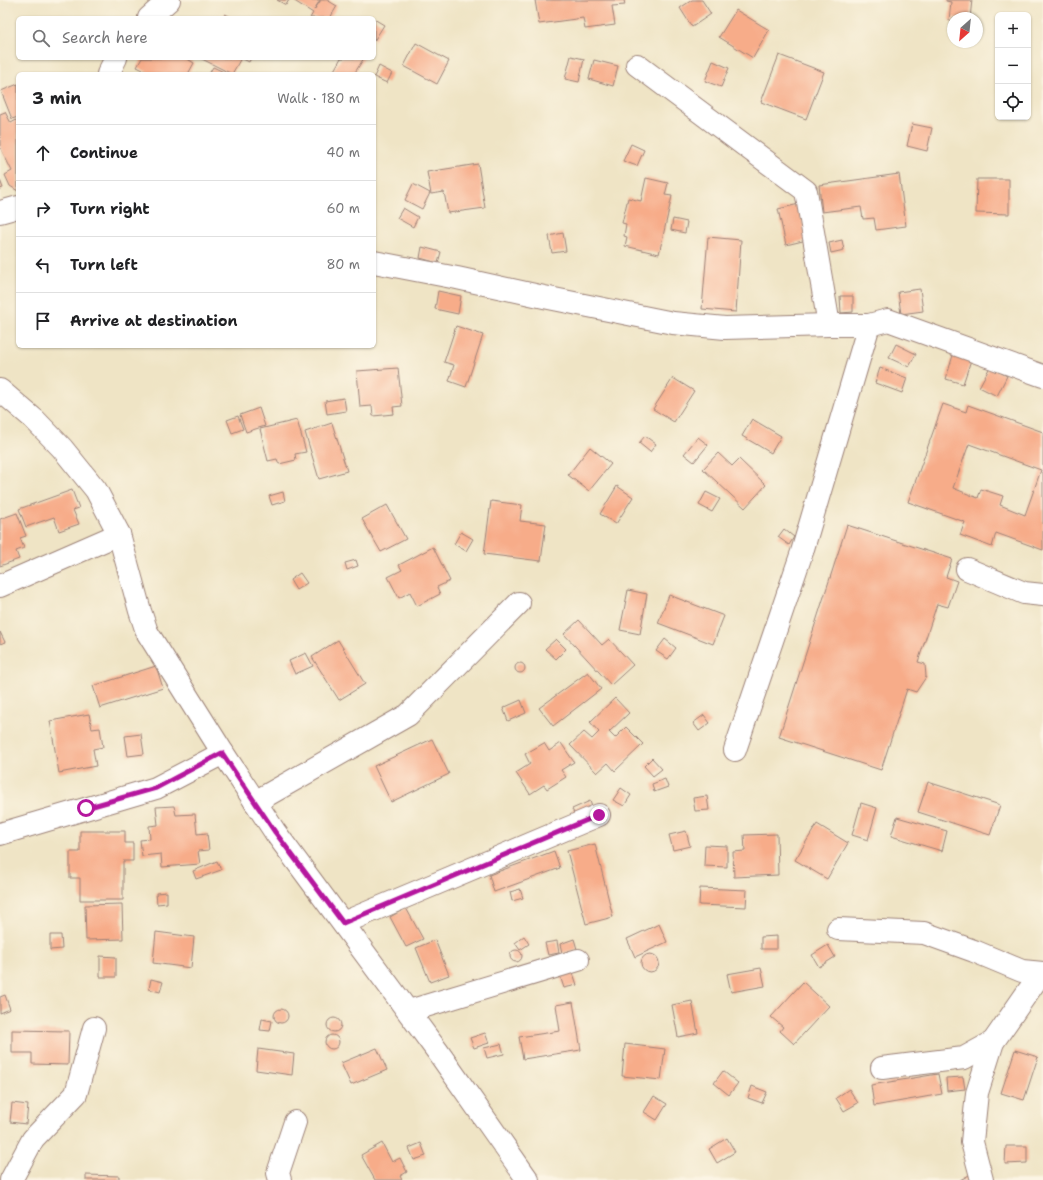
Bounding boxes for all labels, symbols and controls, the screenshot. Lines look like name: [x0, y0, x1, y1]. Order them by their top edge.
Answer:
north arrow: [947, 12, 983, 48]
map controls: [995, 12, 1031, 120]
button: +: [995, 12, 1031, 48]
search box: [16, 16, 376, 60]
icon: search: [30, 27, 52, 49]
text: Search here: [62, 28, 148, 48]
button: −: [995, 48, 1031, 84]
button: locate: [995, 84, 1031, 120]
text: 3 min: [32, 87, 82, 109]
text: Walk · 180 m: [277, 90, 360, 107]
icon: ahead: [32, 142, 54, 164]
text: Continue: [70, 143, 138, 163]
text: 40 m: [326, 144, 360, 161]
icon: right: [32, 198, 54, 220]
text: Turn right: [70, 199, 150, 219]
text: 60 m: [327, 200, 360, 217]
icon: left: [32, 254, 54, 276]
text: Turn left: [70, 255, 138, 275]
text: 80 m: [326, 256, 360, 273]
icon: arrive: [32, 310, 54, 332]
text: Arrive at destination: [70, 311, 238, 331]
route start: [77, 799, 95, 817]
route end: [590, 806, 608, 824]

